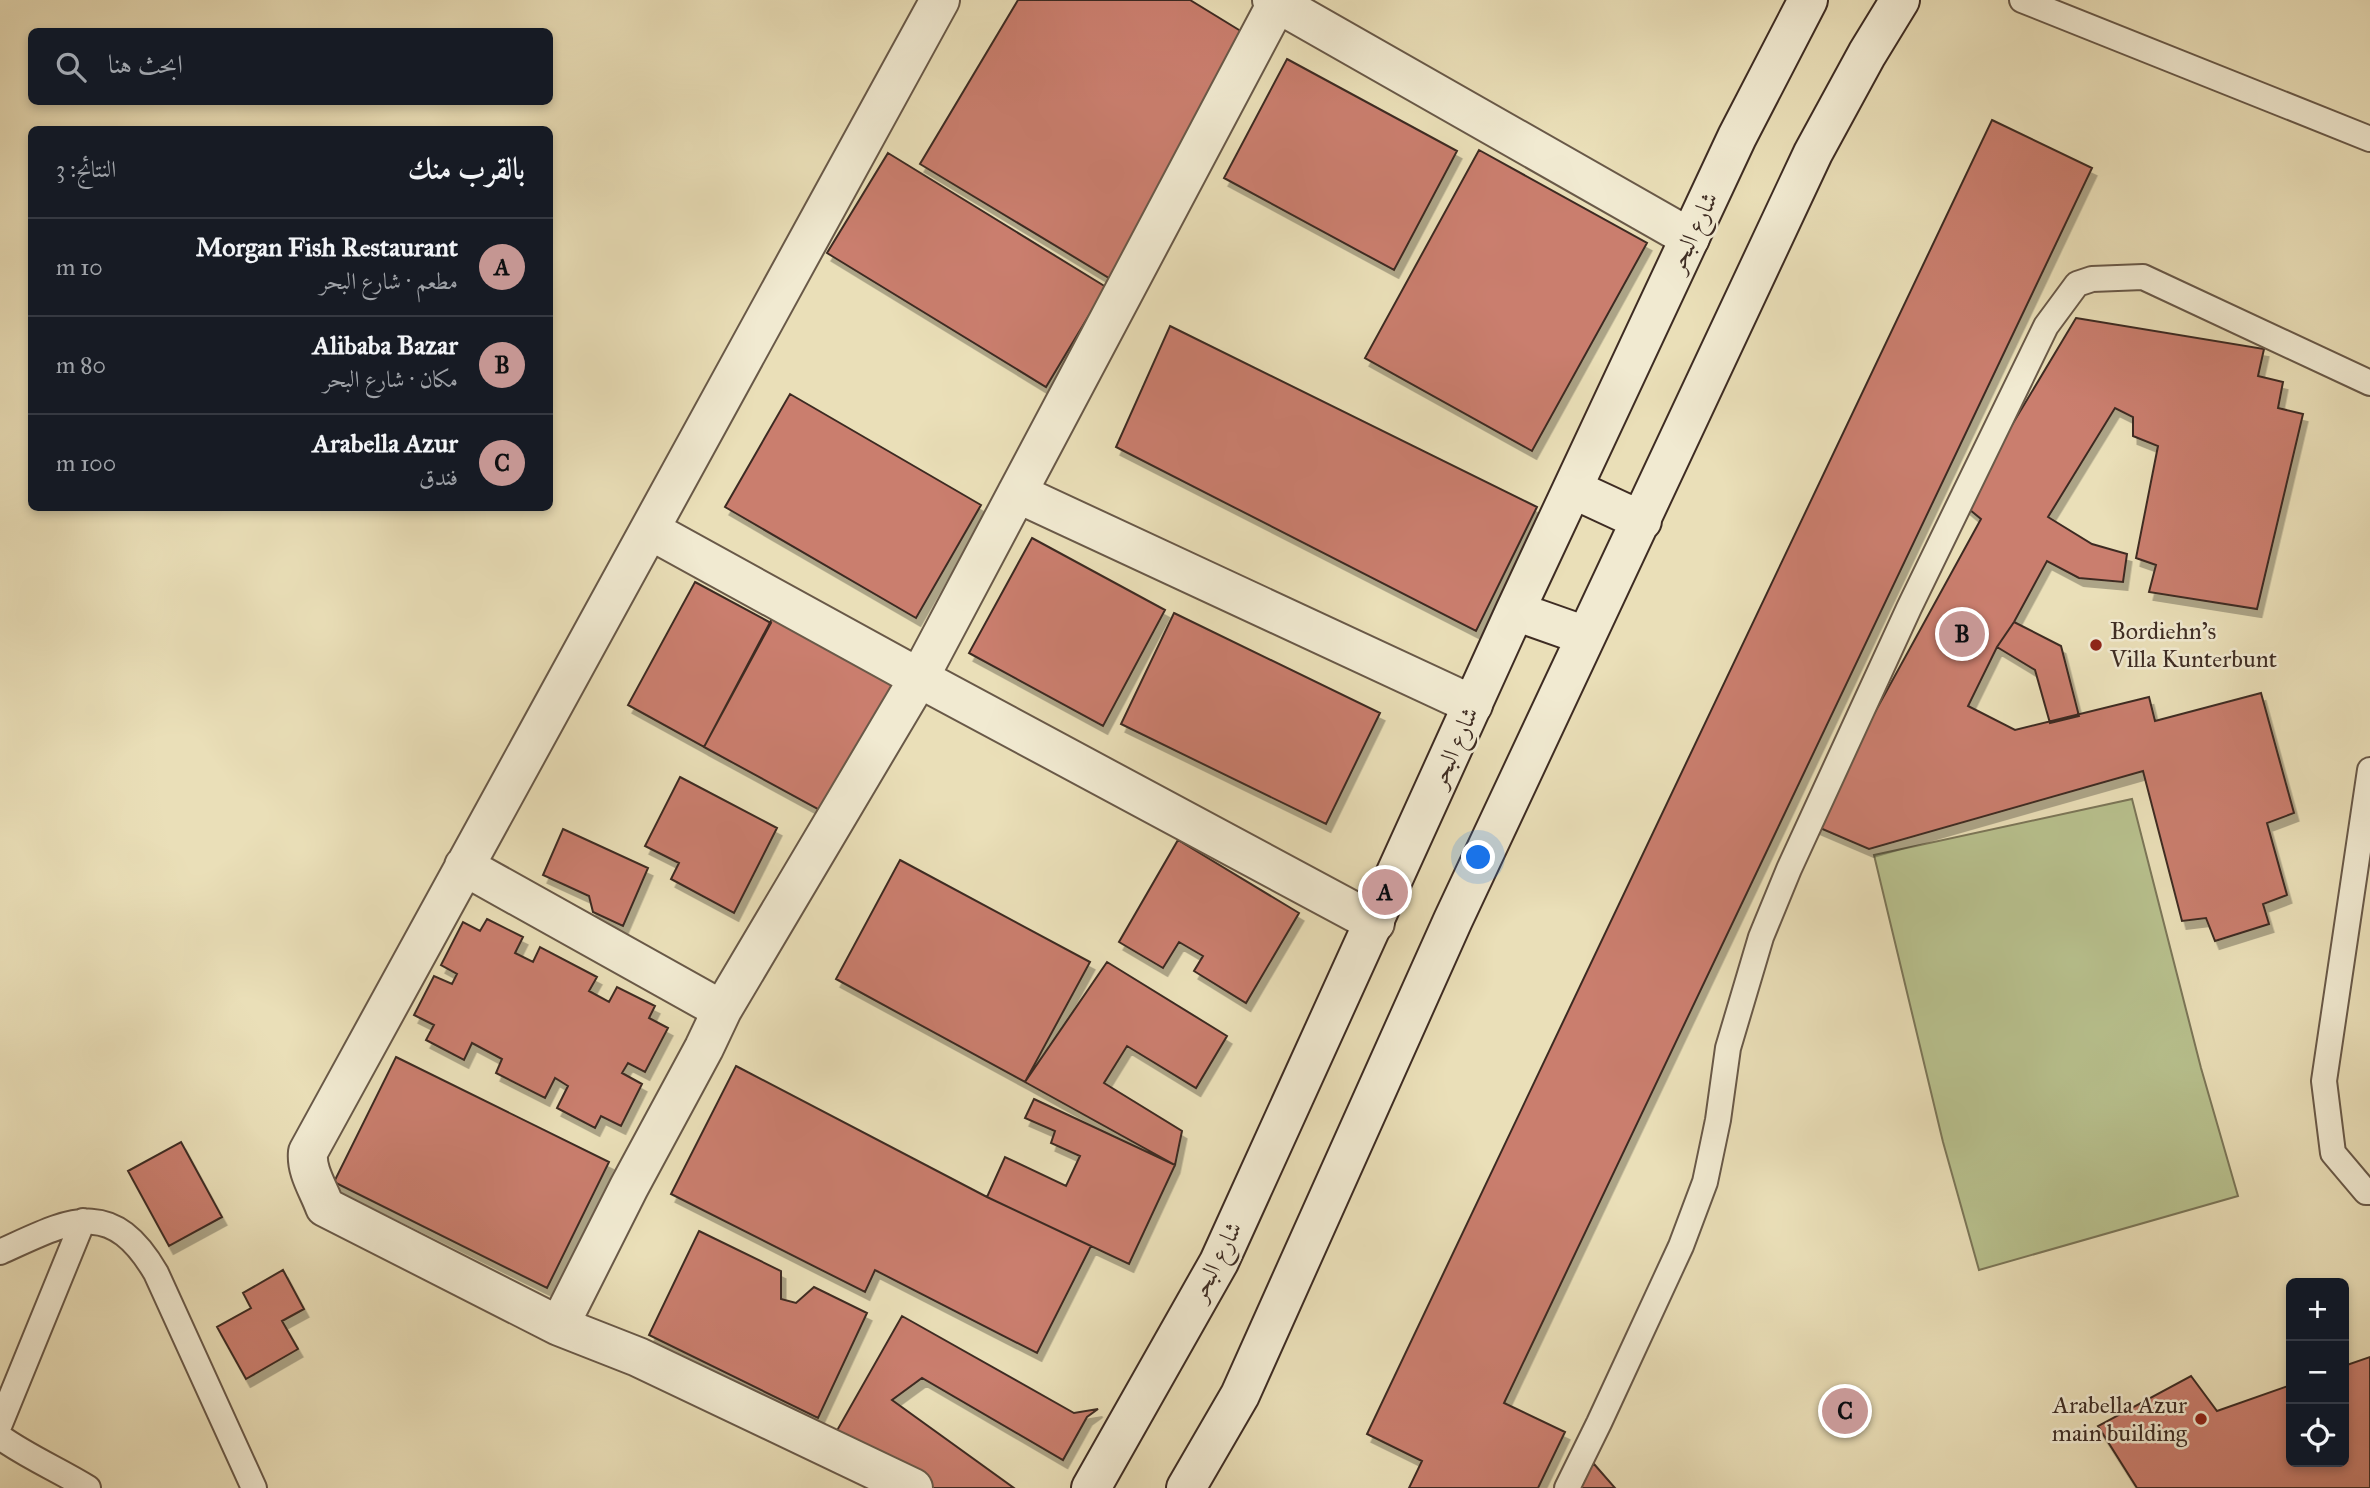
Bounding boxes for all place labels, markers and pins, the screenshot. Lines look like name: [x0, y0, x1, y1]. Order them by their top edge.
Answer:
pin: B: [1939, 608, 1985, 660]
place label: Bordiehn's Villa Kunterbunt: [2109, 616, 2278, 674]
marker: Bordiehn's Villa Kunterbunt: [2088, 637, 2104, 653]
pin: A: [1362, 866, 1408, 918]
pin: C: [1822, 1385, 1868, 1437]
place label: Arabella Azur main building: [2052, 1390, 2188, 1448]
marker: Arabella Azur main building: [2193, 1411, 2209, 1427]

